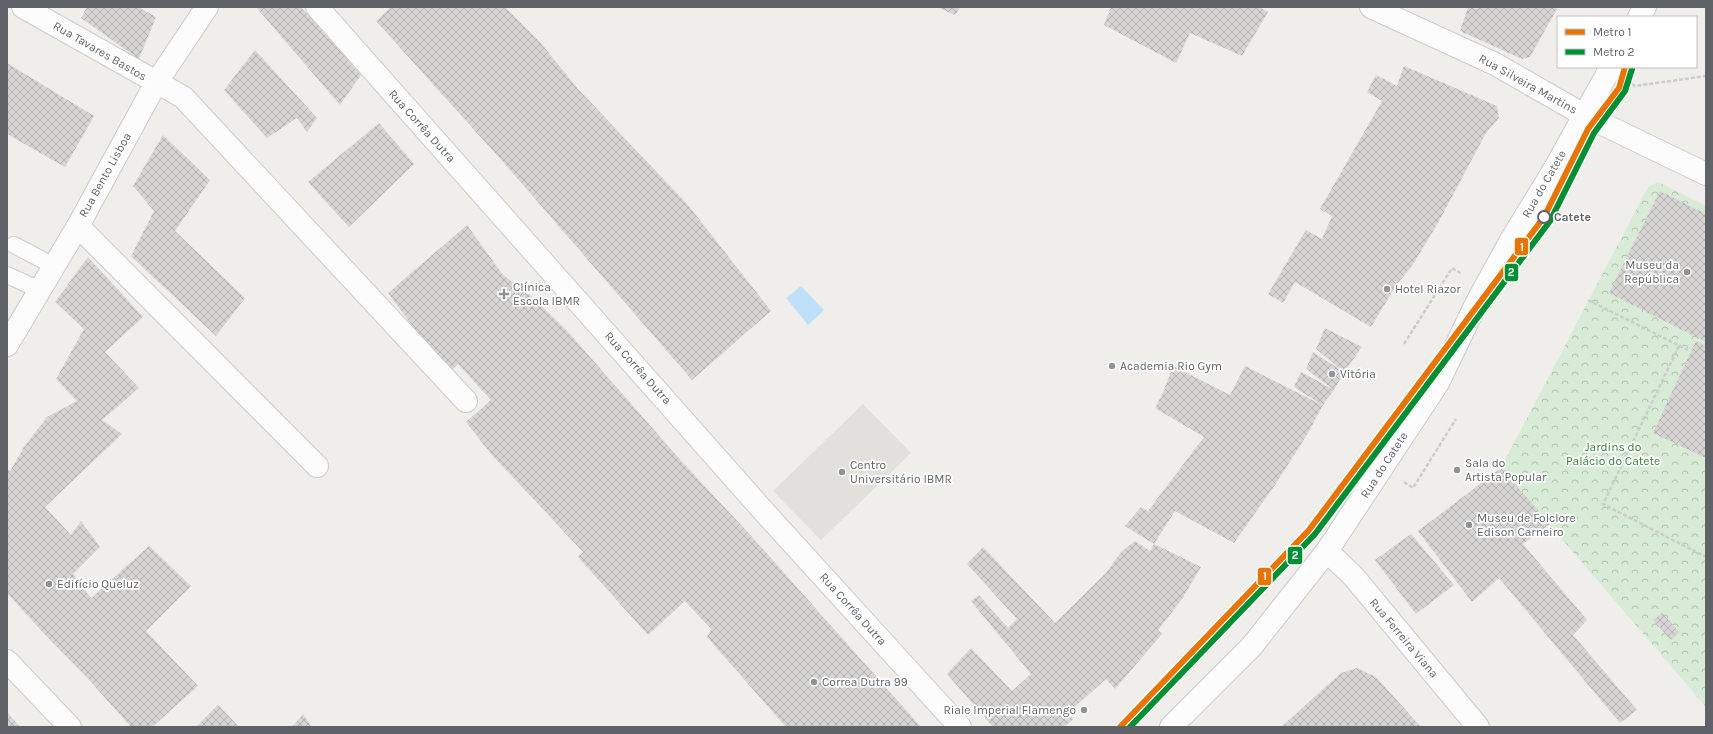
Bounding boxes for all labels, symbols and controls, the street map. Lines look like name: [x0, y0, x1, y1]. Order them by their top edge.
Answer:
legend: [1557, 16, 1697, 68]
street label: Rua Tavares Bastos: [51, 19, 149, 83]
text: Metro 1: [1593, 25, 1632, 39]
text: Metro 2: [1593, 45, 1635, 59]
street label: Rua Silveira Martins: [1476, 51, 1580, 117]
street label: Rua Corrêa Dutra: [386, 87, 458, 165]
street label: Rua Bento Lisboa: [76, 130, 134, 220]
street label: Rua do Catete: [1519, 148, 1569, 220]
marker: Catete: [1537, 210, 1551, 224]
place label: Catete: [1554, 210, 1591, 224]
line badge: 1: [1514, 237, 1529, 256]
text: 1: [1520, 241, 1524, 254]
place label: Museu da República: [1624, 258, 1679, 286]
line badge: 2: [1504, 263, 1519, 282]
text: 2: [1508, 266, 1515, 279]
marker: Museu da República: [1682, 267, 1692, 277]
place label: Clínica Escola IBMR: [513, 280, 580, 308]
place label: Hotel Riazor: [1395, 282, 1461, 296]
marker: Hotel Riazor: [1382, 284, 1392, 294]
marker: Clínica Escola IBMR: [498, 288, 510, 300]
street label: Rua Corrêa Dutra: [602, 329, 674, 407]
place label: Academia Rio Gym: [1120, 359, 1222, 373]
marker: Academia Rio Gym: [1107, 361, 1117, 371]
place label: Vitória: [1340, 367, 1376, 381]
marker: Vitória: [1327, 369, 1337, 379]
street label: Rua do Catete: [1357, 429, 1411, 501]
park label: Jardins do Palácio do Catete: [1566, 440, 1660, 468]
place label: Sala do Artista Popular: [1465, 456, 1547, 484]
place label: Centro Universitário IBMR: [850, 458, 952, 486]
marker: Sala do Artista Popular: [1452, 465, 1462, 475]
marker: Centro Universitário IBMR: [837, 467, 847, 477]
place label: Museu de Folclore Edison Carneiro: [1477, 511, 1576, 539]
marker: Museu de Folclore Edison Carneiro: [1464, 520, 1474, 530]
line badge: 2: [1287, 546, 1303, 565]
text: 2: [1292, 549, 1299, 562]
line badge: 1: [1257, 567, 1272, 586]
street label: Rua Corrêa Dutra: [817, 570, 889, 648]
text: 1: [1263, 570, 1267, 583]
place label: Edifício Queluz: [57, 577, 139, 591]
marker: Edifício Queluz: [44, 579, 54, 589]
street label: Rua Ferreira Viana: [1367, 596, 1441, 680]
place label: Correa Dutra 99: [822, 675, 908, 689]
marker: Correa Dutra 99: [809, 677, 819, 687]
place label: Riale Imperial Flamengo: [943, 703, 1076, 717]
marker: Riale Imperial Flamengo: [1079, 705, 1089, 715]

